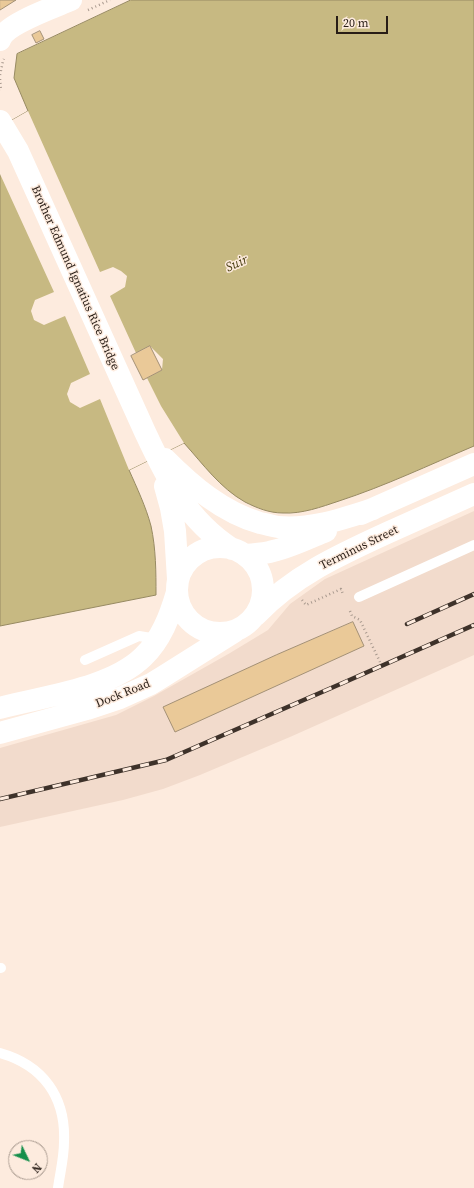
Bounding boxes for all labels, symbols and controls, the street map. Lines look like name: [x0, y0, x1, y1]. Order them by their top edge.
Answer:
scale bar: [338, 8, 390, 34]
text: 20 m: [343, 15, 369, 31]
street label: Brother Edmund Ignatius Rice Bridge: [28, 184, 122, 372]
water label: Suir: [223, 252, 251, 276]
street label: Terminus Street: [318, 523, 400, 573]
street label: Dock Road: [94, 677, 152, 711]
north arrow: [8, 1140, 48, 1180]
text: N: [28, 1160, 45, 1176]

